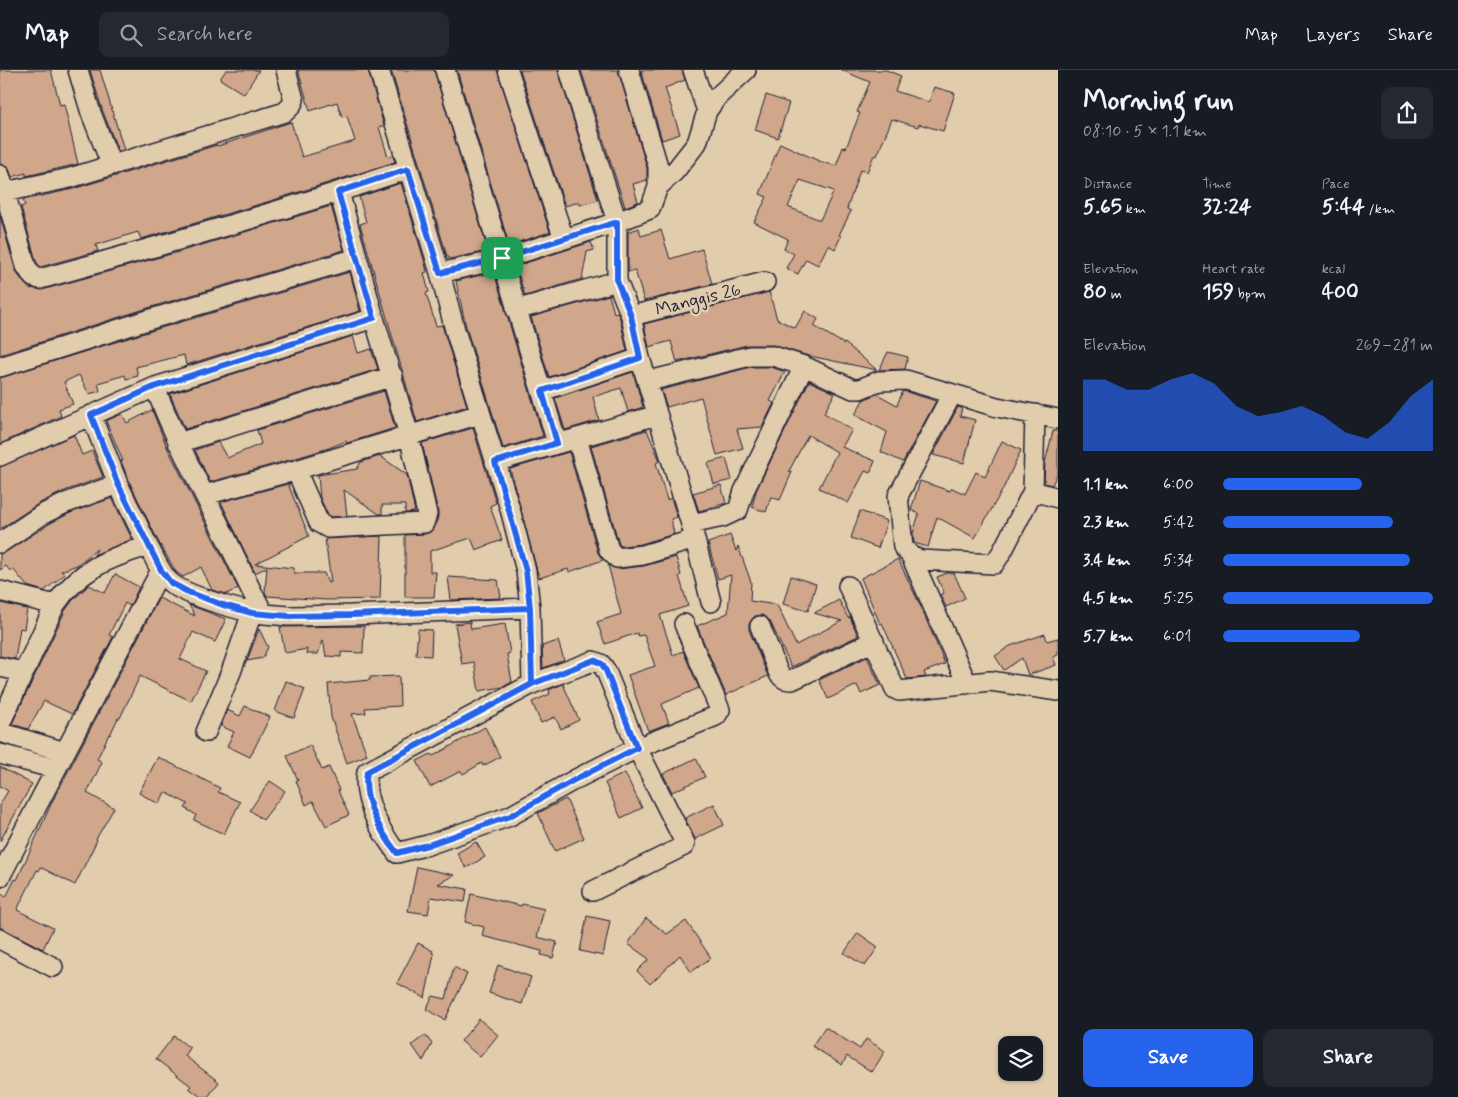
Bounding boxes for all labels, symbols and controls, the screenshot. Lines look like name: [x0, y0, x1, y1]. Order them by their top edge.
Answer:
search box: [99, 12, 449, 57]
text: Map: [25, 19, 69, 50]
icon: search: [117, 21, 145, 49]
text: Search here: [157, 22, 253, 47]
text: Map: [1245, 23, 1278, 47]
text: Layers: [1306, 23, 1360, 47]
text: Share: [1388, 23, 1433, 47]
text: Morning run: [1083, 83, 1234, 120]
button: share: [1381, 87, 1433, 139]
text: 08:10 · 5 × 1.1 km: [1083, 121, 1207, 142]
text: Distance: [1083, 175, 1132, 193]
text: Time: [1202, 175, 1232, 193]
text: Pace: [1322, 175, 1350, 193]
text: 5.65: [1083, 193, 1122, 221]
text: 32:24: [1202, 193, 1252, 221]
text: 5:44: [1322, 193, 1365, 221]
text: km: [1122, 200, 1146, 218]
text: /km: [1365, 200, 1395, 218]
pin: [481, 237, 523, 279]
icon: arrive: [488, 244, 516, 272]
text: Elevation: [1083, 260, 1138, 278]
text: Heart rate: [1202, 260, 1265, 278]
text: kcal: [1322, 260, 1345, 278]
street label: Manggis 26: [653, 278, 744, 323]
text: 80: [1083, 278, 1107, 306]
text: 159: [1202, 278, 1234, 306]
text: 400: [1322, 278, 1359, 306]
text: m: [1107, 285, 1122, 303]
text: bpm: [1234, 285, 1266, 303]
text: Elevation: [1083, 335, 1146, 356]
text: 269–281 m: [1356, 335, 1433, 356]
text: 1.1 km: [1083, 474, 1128, 495]
text: 6:00: [1163, 474, 1194, 495]
text: 2.3 km: [1083, 512, 1129, 533]
text: 5:42: [1163, 512, 1195, 533]
text: 3.4 km: [1083, 550, 1131, 571]
text: 5:34: [1163, 550, 1194, 571]
text: 4.5 km: [1083, 588, 1133, 609]
text: 5:25: [1163, 588, 1193, 609]
text: 5.7 km: [1083, 626, 1133, 647]
text: 6:01: [1163, 626, 1191, 647]
button: Save: [1083, 1029, 1253, 1087]
button: Share: [1263, 1029, 1433, 1087]
map controls: [998, 1036, 1043, 1081]
button: layers: [998, 1036, 1043, 1081]

